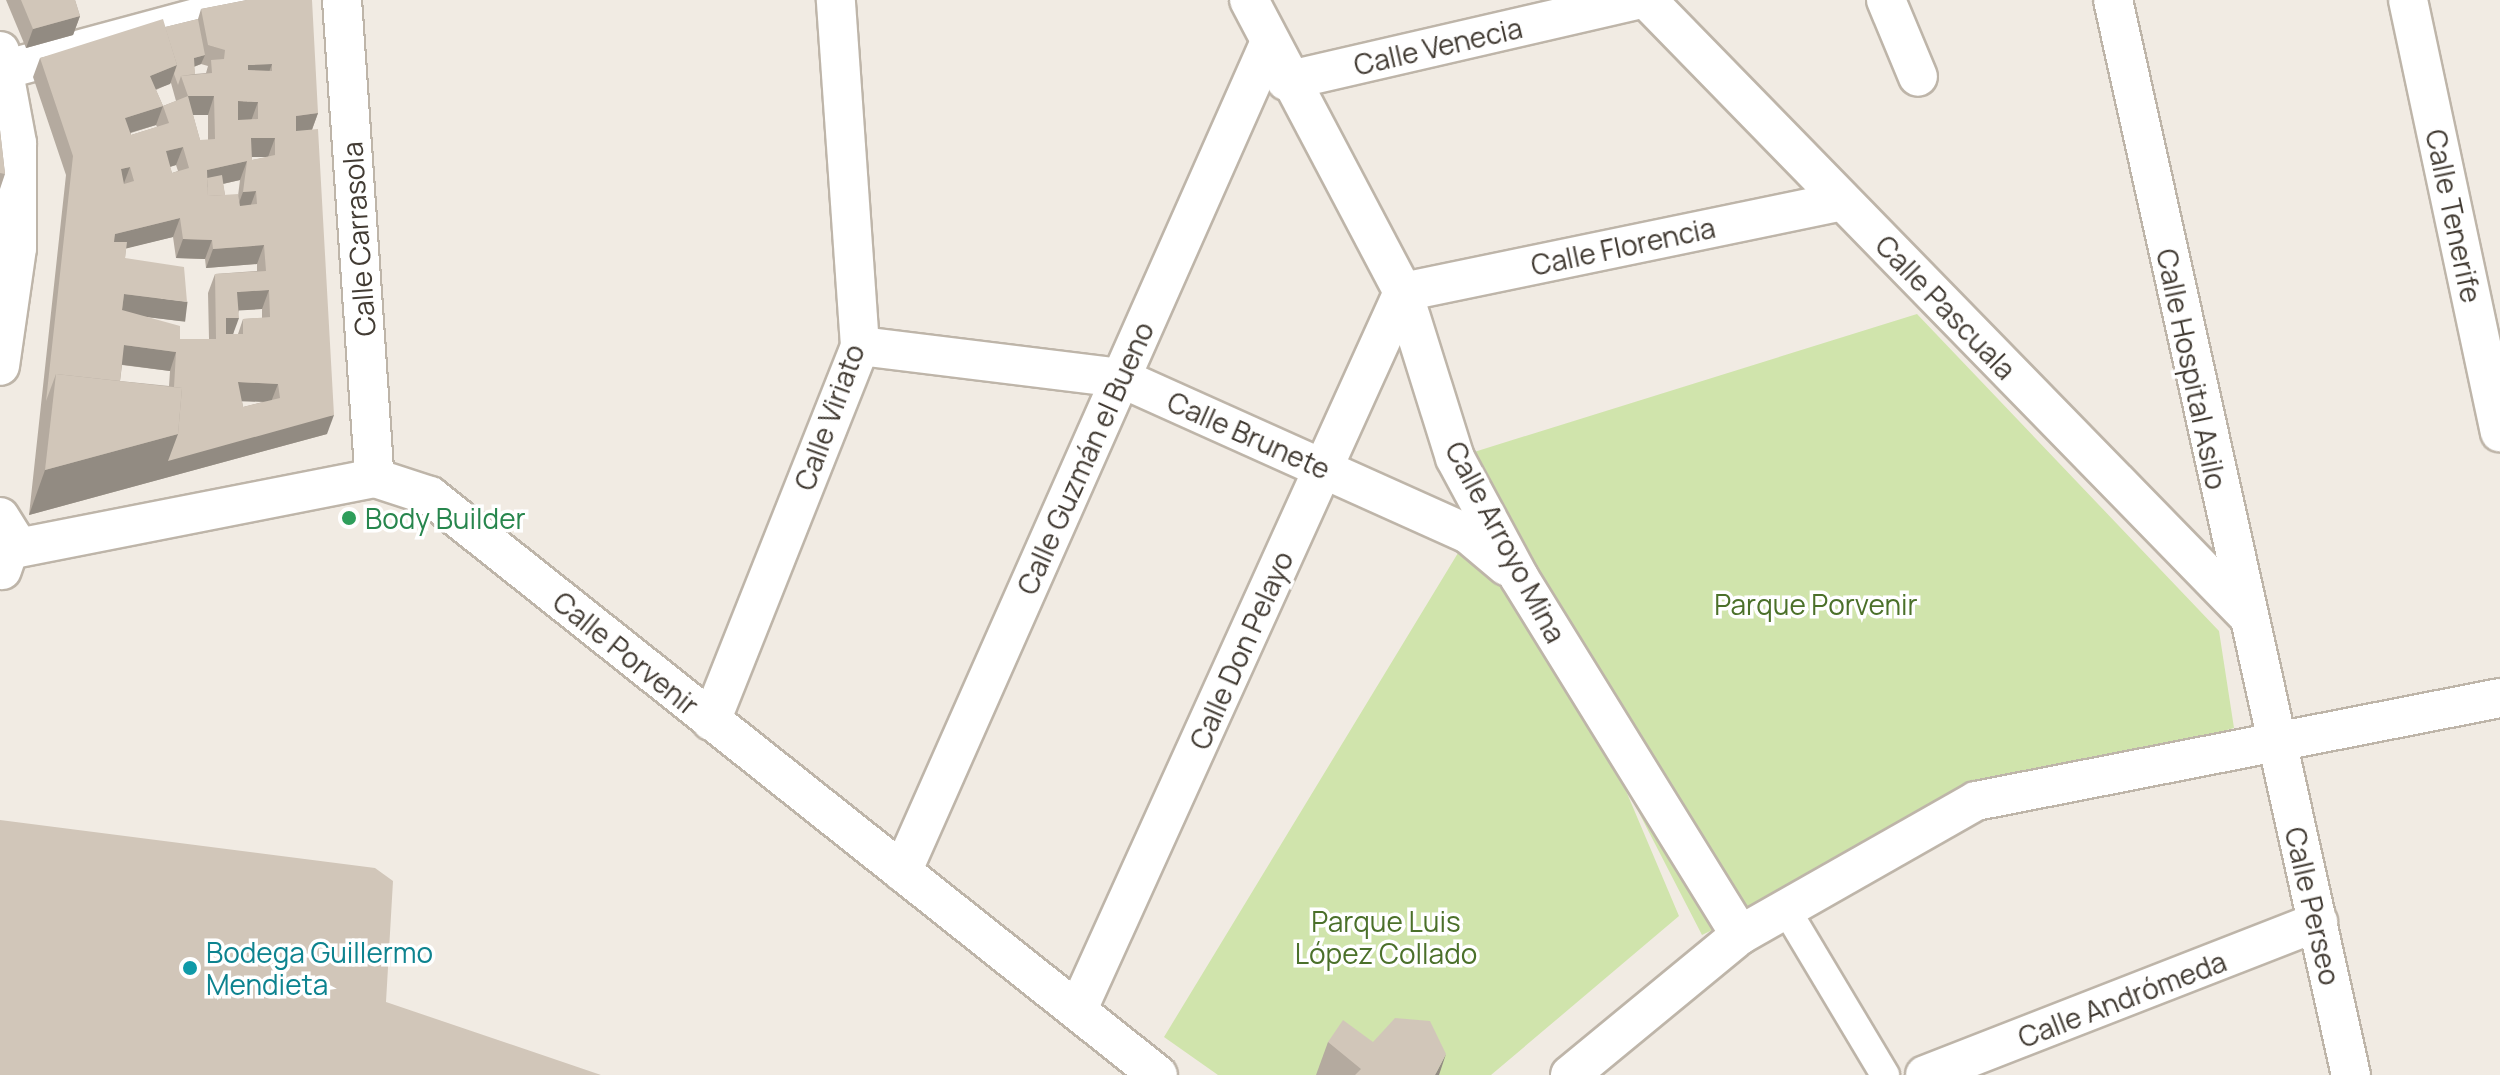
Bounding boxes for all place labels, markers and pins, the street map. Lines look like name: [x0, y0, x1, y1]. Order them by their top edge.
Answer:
place label: Body Builder: [365, 501, 526, 535]
marker: Body Builder: [340, 509, 358, 527]
place label: Bodega Guillermo Mendieta: [206, 935, 433, 1001]
marker: Bodega Guillermo Mendieta: [181, 959, 199, 977]

